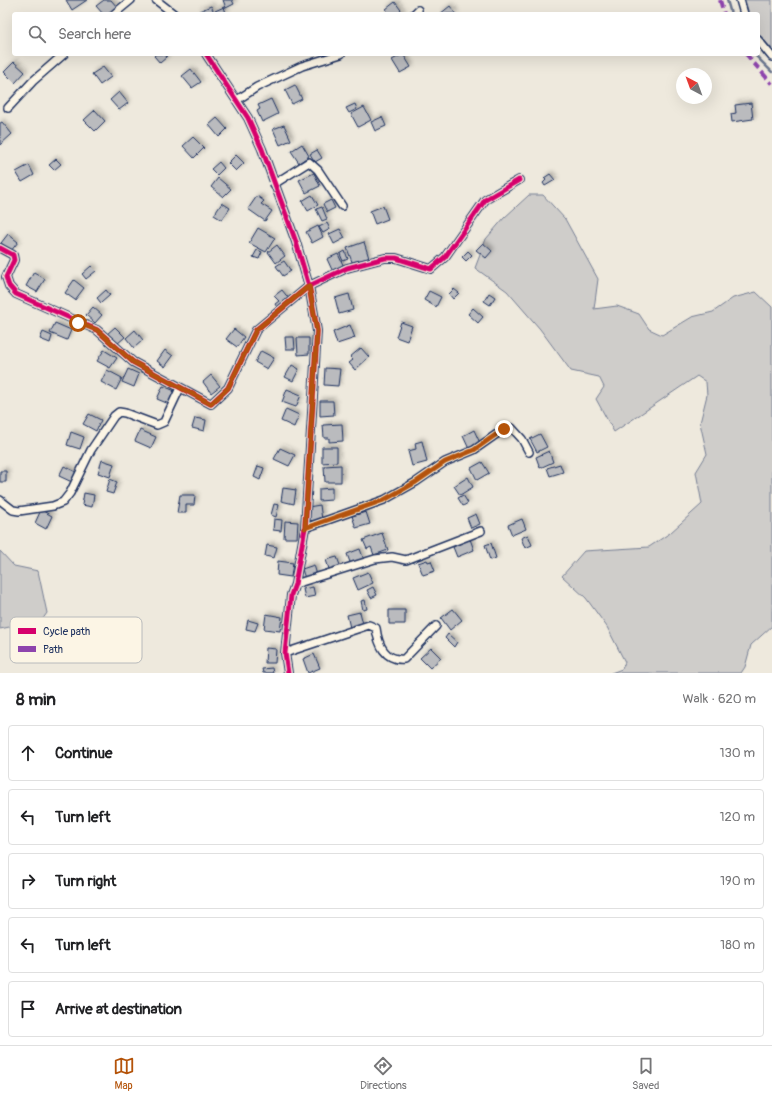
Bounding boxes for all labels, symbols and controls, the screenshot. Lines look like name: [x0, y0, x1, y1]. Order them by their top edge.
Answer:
search box: [12, 12, 760, 56]
icon: search: [26, 23, 48, 45]
text: Search here: [58, 25, 131, 44]
north arrow: [676, 68, 712, 104]
route start: [69, 314, 87, 332]
route end: [495, 420, 513, 438]
legend: [10, 617, 142, 663]
text: Cycle path: [43, 625, 90, 638]
text: Path: [43, 643, 63, 656]
text: 8 min: [16, 689, 56, 710]
text: Walk · 620 m: [682, 691, 756, 707]
icon: ahead: [17, 742, 39, 764]
text: Continue: [55, 744, 113, 763]
text: 130 m: [719, 745, 755, 761]
icon: left: [17, 806, 39, 828]
text: Turn left: [55, 808, 111, 827]
text: 120 m: [719, 809, 755, 825]
icon: right: [17, 870, 39, 892]
text: Turn right: [55, 872, 116, 891]
text: 190 m: [720, 873, 755, 889]
icon: left: [17, 934, 39, 956]
text: Turn left: [55, 936, 111, 955]
text: 180 m: [720, 937, 755, 953]
icon: arrive: [17, 998, 39, 1020]
text: Arrive at destination: [55, 1000, 182, 1019]
tab: Map: [113, 1055, 135, 1092]
tab: Directions: [360, 1055, 407, 1092]
tab: Saved: [632, 1055, 659, 1092]

